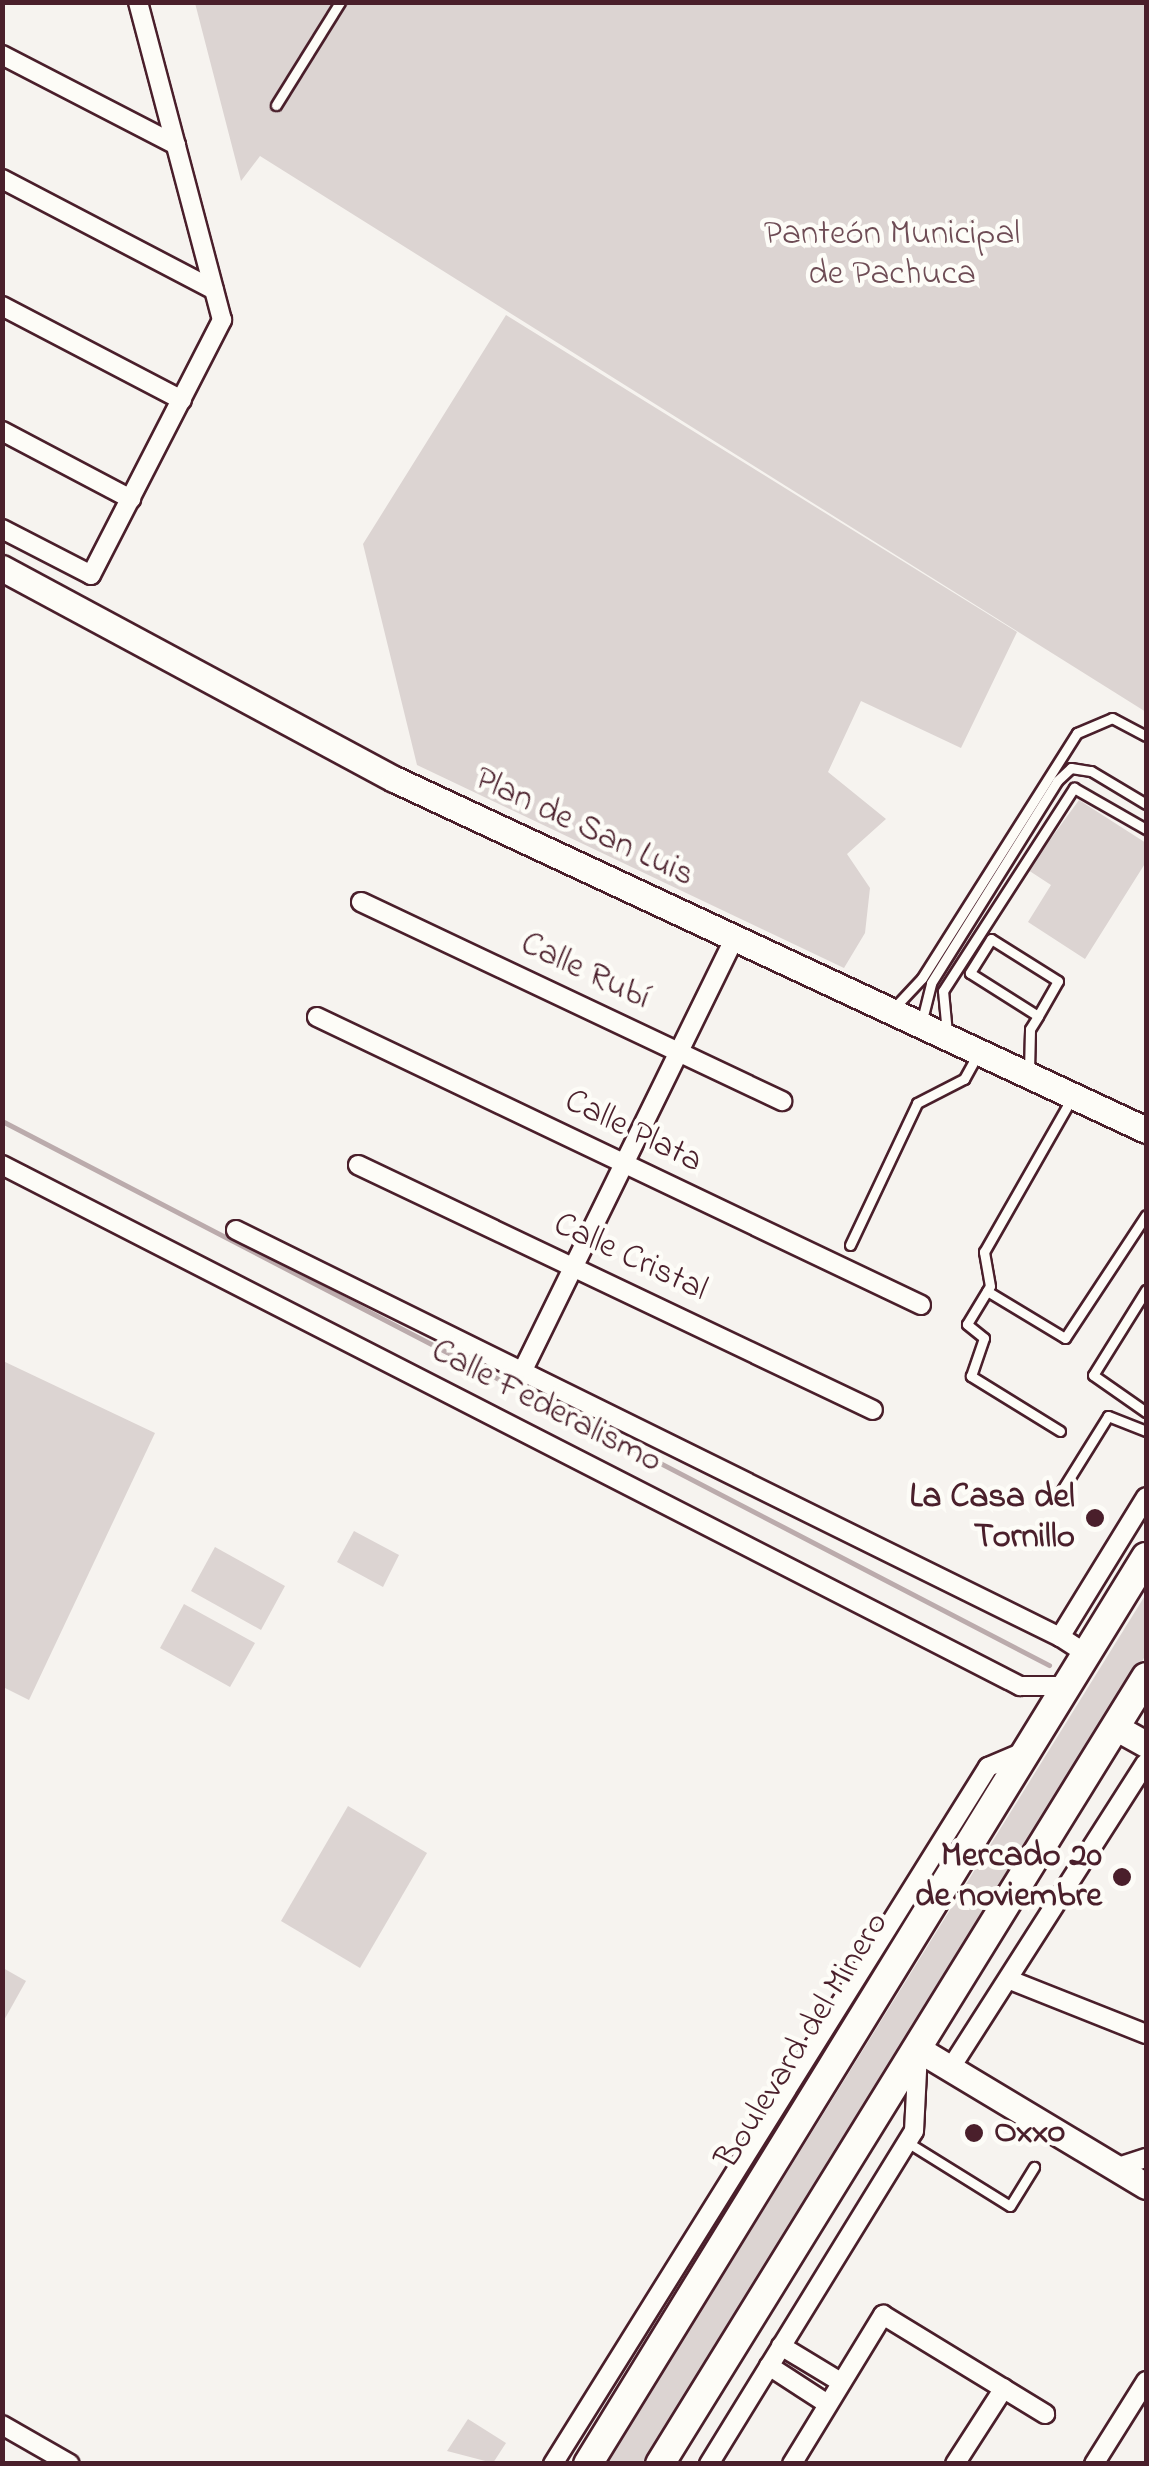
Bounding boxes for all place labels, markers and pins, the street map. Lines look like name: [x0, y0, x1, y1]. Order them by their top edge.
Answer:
place label: La Casa del Tornillo: [910, 1477, 1075, 1559]
marker: La Casa del Tornillo: [1084, 1507, 1106, 1529]
place label: Mercado 20 de noviembre: [915, 1836, 1102, 1918]
marker: Mercado 20 de noviembre: [1111, 1866, 1133, 1888]
place label: Oxxo: [994, 2112, 1066, 2154]
marker: Oxxo: [963, 2122, 985, 2144]

